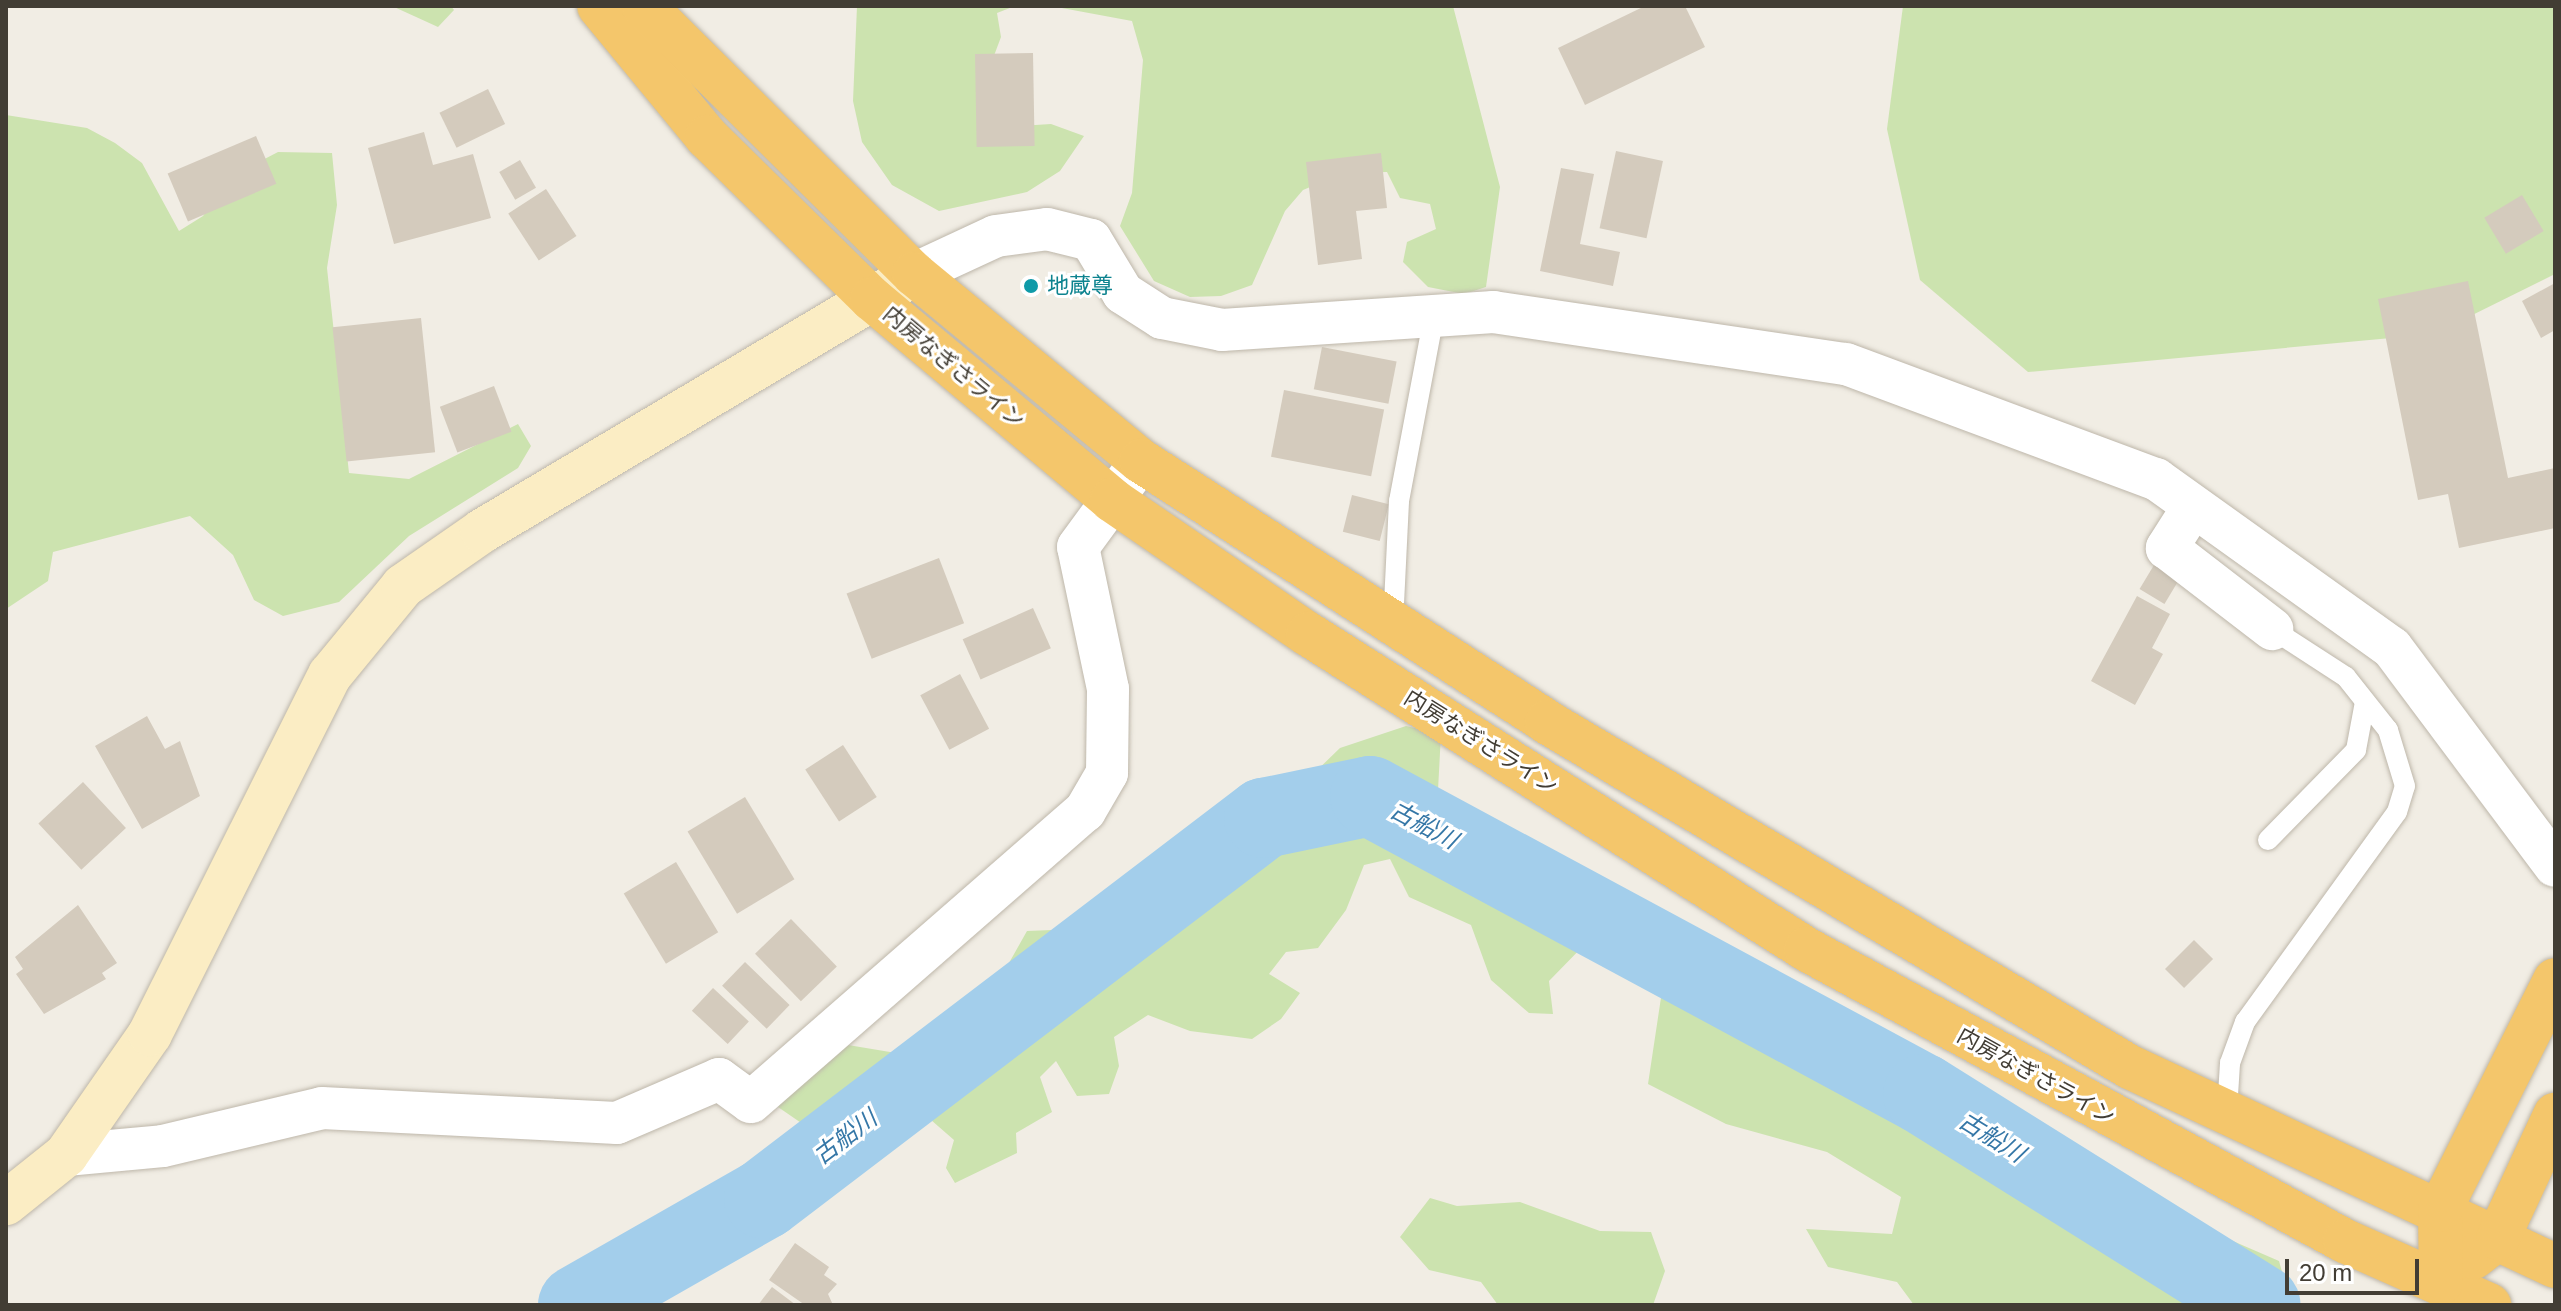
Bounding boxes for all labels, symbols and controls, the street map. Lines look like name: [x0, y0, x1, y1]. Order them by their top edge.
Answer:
place label: 地蔵尊: [1047, 273, 1113, 299]
marker: 地蔵尊: [1022, 277, 1040, 295]
street label: 内房なぎさライン: [878, 300, 1030, 434]
street label: 内房なぎさライン: [1399, 684, 1563, 800]
water label: 古船川: [1385, 795, 1463, 855]
street label: 内房なぎさライン: [1953, 1022, 2119, 1130]
water label: 古船川: [808, 1104, 882, 1170]
water label: 古船川: [1954, 1106, 2030, 1168]
scale bar: [2289, 1243, 2423, 1293]
text: 20 m: [2299, 1259, 2352, 1286]

